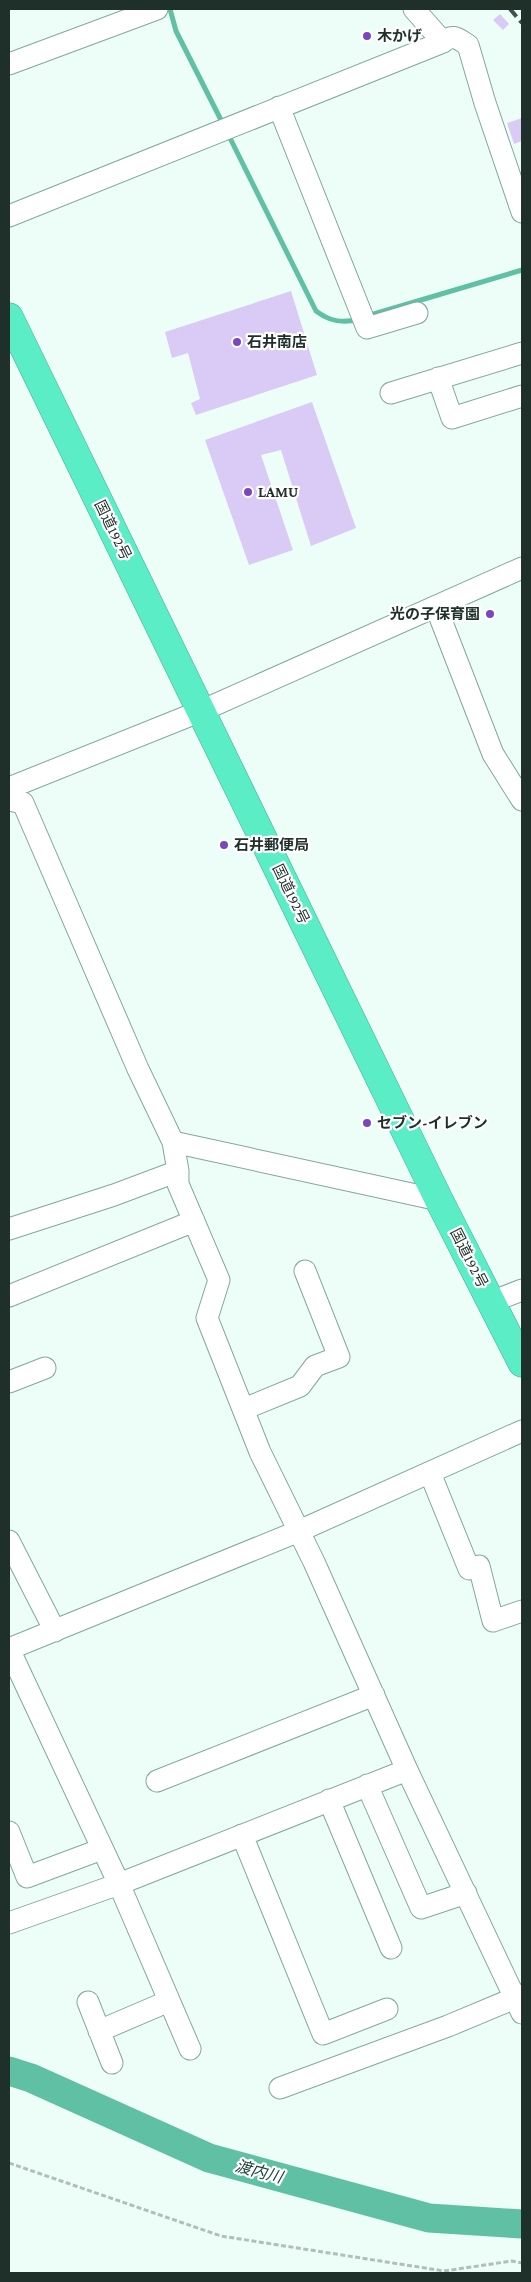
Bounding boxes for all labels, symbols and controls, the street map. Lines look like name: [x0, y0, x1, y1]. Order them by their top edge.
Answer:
place label: 木かげ: [377, 28, 422, 44]
marker: 木かげ: [361, 30, 373, 42]
place label: 石井南店: [247, 333, 307, 350]
marker: 石井南店: [231, 336, 243, 348]
place label: LAMU: [258, 484, 298, 500]
marker: LAMU: [242, 486, 254, 498]
street label: 国道192号: [92, 497, 134, 563]
place label: 光の子保育園: [390, 606, 480, 622]
marker: 光の子保育園: [484, 608, 496, 620]
place label: 石井郵便局: [234, 836, 309, 853]
marker: 石井郵便局: [218, 839, 230, 851]
street label: 国道192号: [270, 861, 312, 927]
place label: セブン-イレブン: [377, 1114, 488, 1131]
marker: セブン-イレブン: [361, 1117, 373, 1129]
street label: 国道192号: [447, 1226, 491, 1290]
water label: 渡内川: [233, 2157, 286, 2186]

